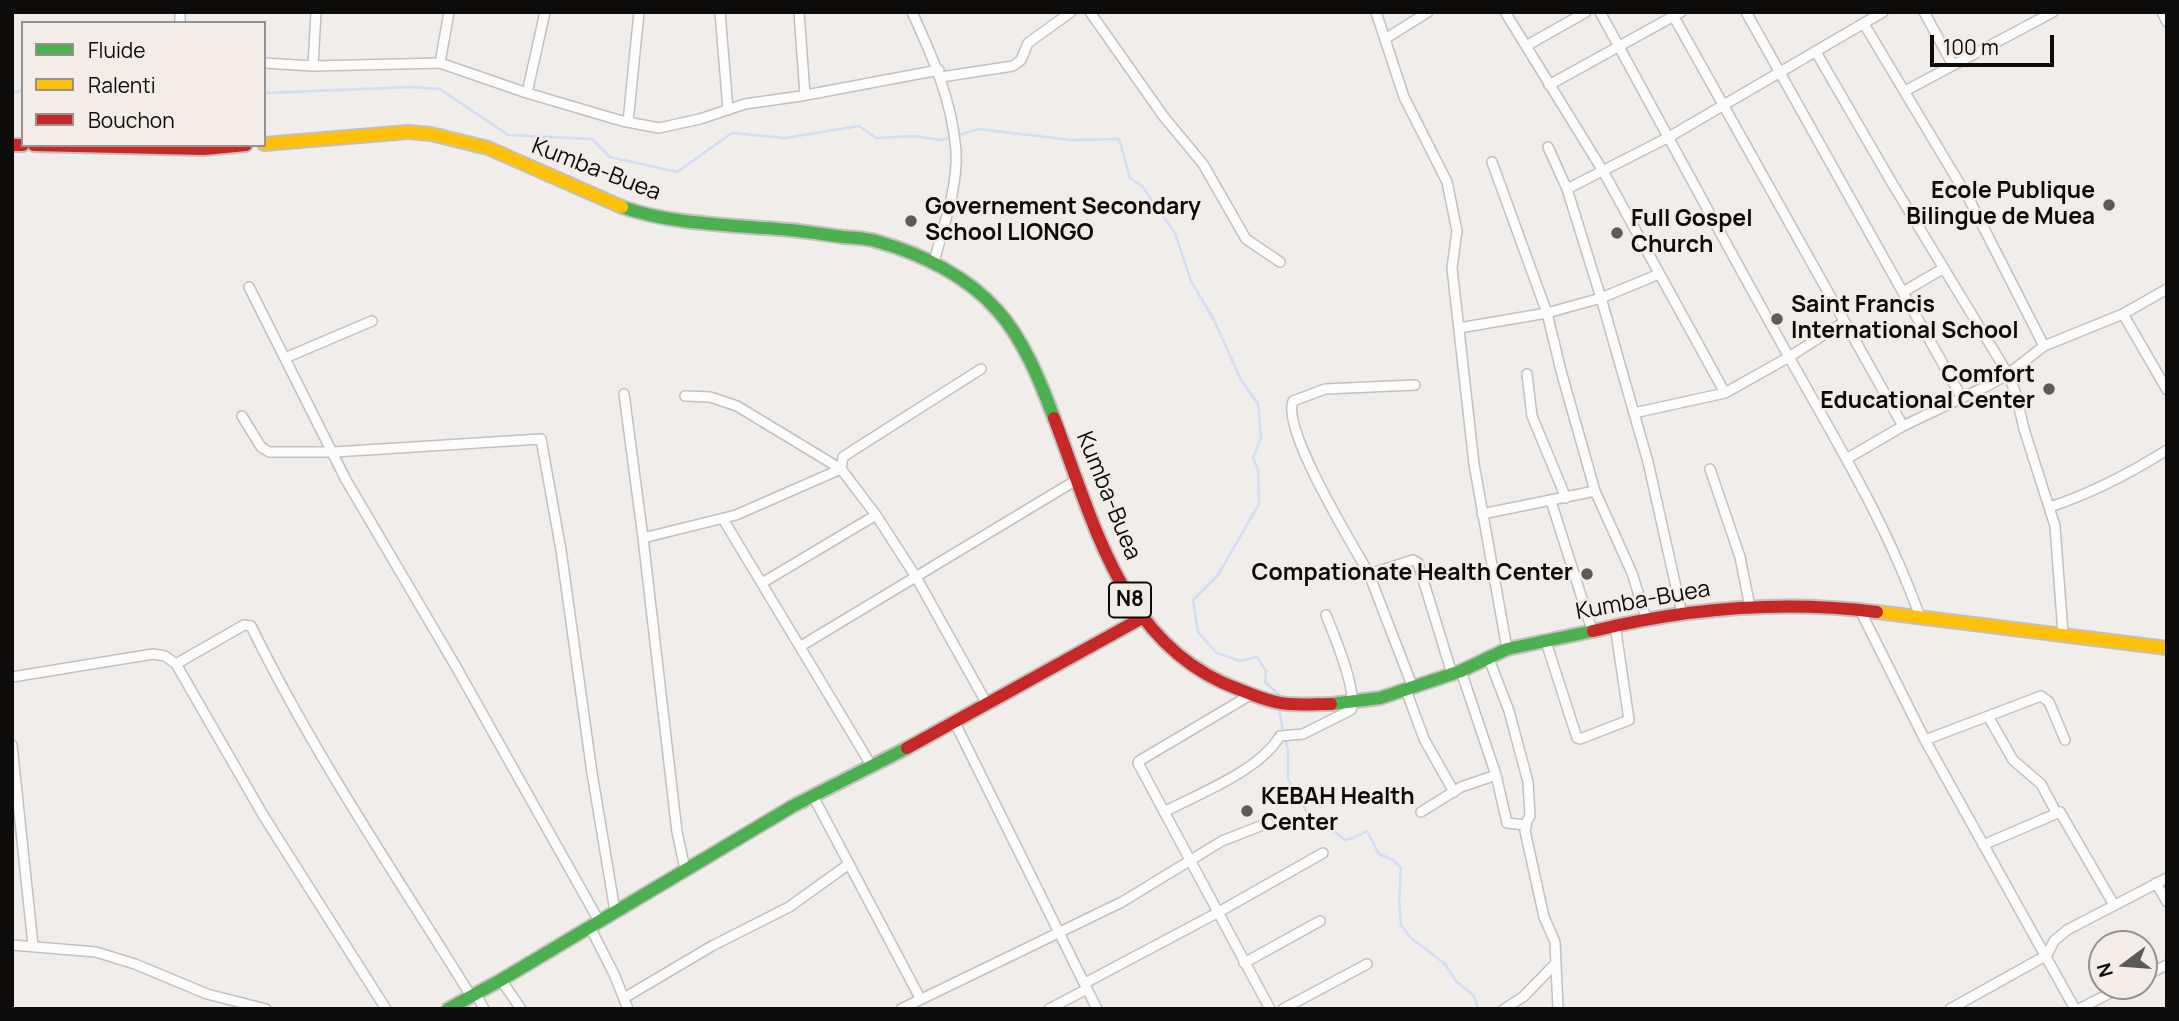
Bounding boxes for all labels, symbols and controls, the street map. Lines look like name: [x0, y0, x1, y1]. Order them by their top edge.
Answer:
legend: [21, 21, 266, 147]
scale bar: [1934, 21, 2058, 65]
text: 100 m: [1943, 33, 1999, 61]
text: Fluide: [88, 36, 146, 64]
text: Ralenti: [88, 71, 156, 99]
text: Bouchon: [88, 106, 175, 134]
street label: Kumba-Buea: [528, 133, 664, 207]
place label: Ecole Publique Bilingue de Muea: [1906, 178, 2095, 232]
place label: Governement Secondary School LIONGO: [925, 194, 1201, 248]
marker: Ecole Publique Bilingue de Muea: [2101, 197, 2117, 213]
place label: Full Gospel Church: [1631, 206, 1753, 260]
marker: Governement Secondary School LIONGO: [903, 213, 919, 229]
marker: Full Gospel Church: [1609, 225, 1625, 241]
place label: Saint Francis International School: [1791, 292, 2019, 346]
marker: Saint Francis International School: [1769, 311, 1785, 327]
place label: Comfort Educational Center: [1820, 362, 2035, 416]
marker: Comfort Educational Center: [2041, 381, 2057, 397]
street label: Kumba-Buea: [1070, 428, 1146, 564]
place label: Compationate Health Center: [1252, 560, 1573, 588]
marker: Compationate Health Center: [1579, 566, 1595, 582]
street label: Kumba-Buea: [1574, 576, 1712, 626]
road number: N8: [1109, 582, 1151, 618]
place label: KEBAH Health Center: [1261, 784, 1415, 838]
marker: KEBAH Health Center: [1239, 803, 1255, 819]
north arrow: [2088, 930, 2158, 1000]
text: N: [2090, 960, 2119, 980]

